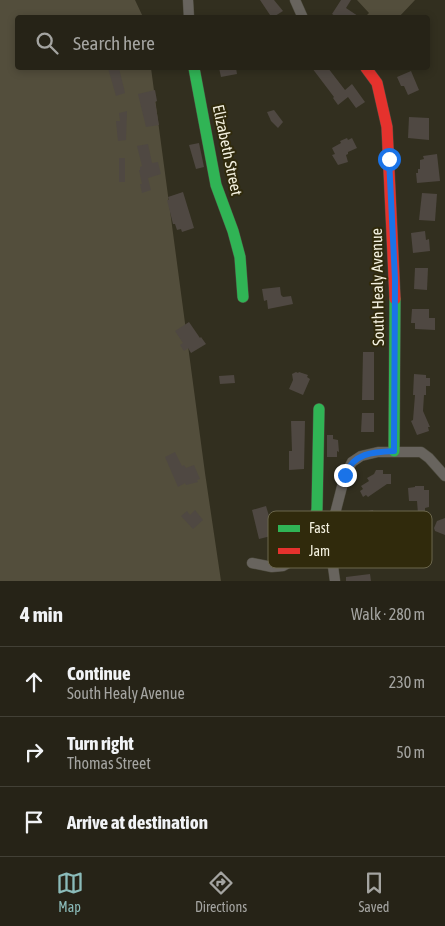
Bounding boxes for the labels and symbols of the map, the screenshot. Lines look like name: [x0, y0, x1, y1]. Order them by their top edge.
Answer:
street label: Elizabeth Street: [210, 103, 246, 197]
route start: [378, 148, 401, 171]
street label: South Healy Avenue: [367, 228, 388, 346]
route end: [334, 464, 357, 487]
legend: [268, 511, 432, 568]
text: Fast: [309, 520, 330, 536]
text: Jam: [309, 543, 330, 559]

